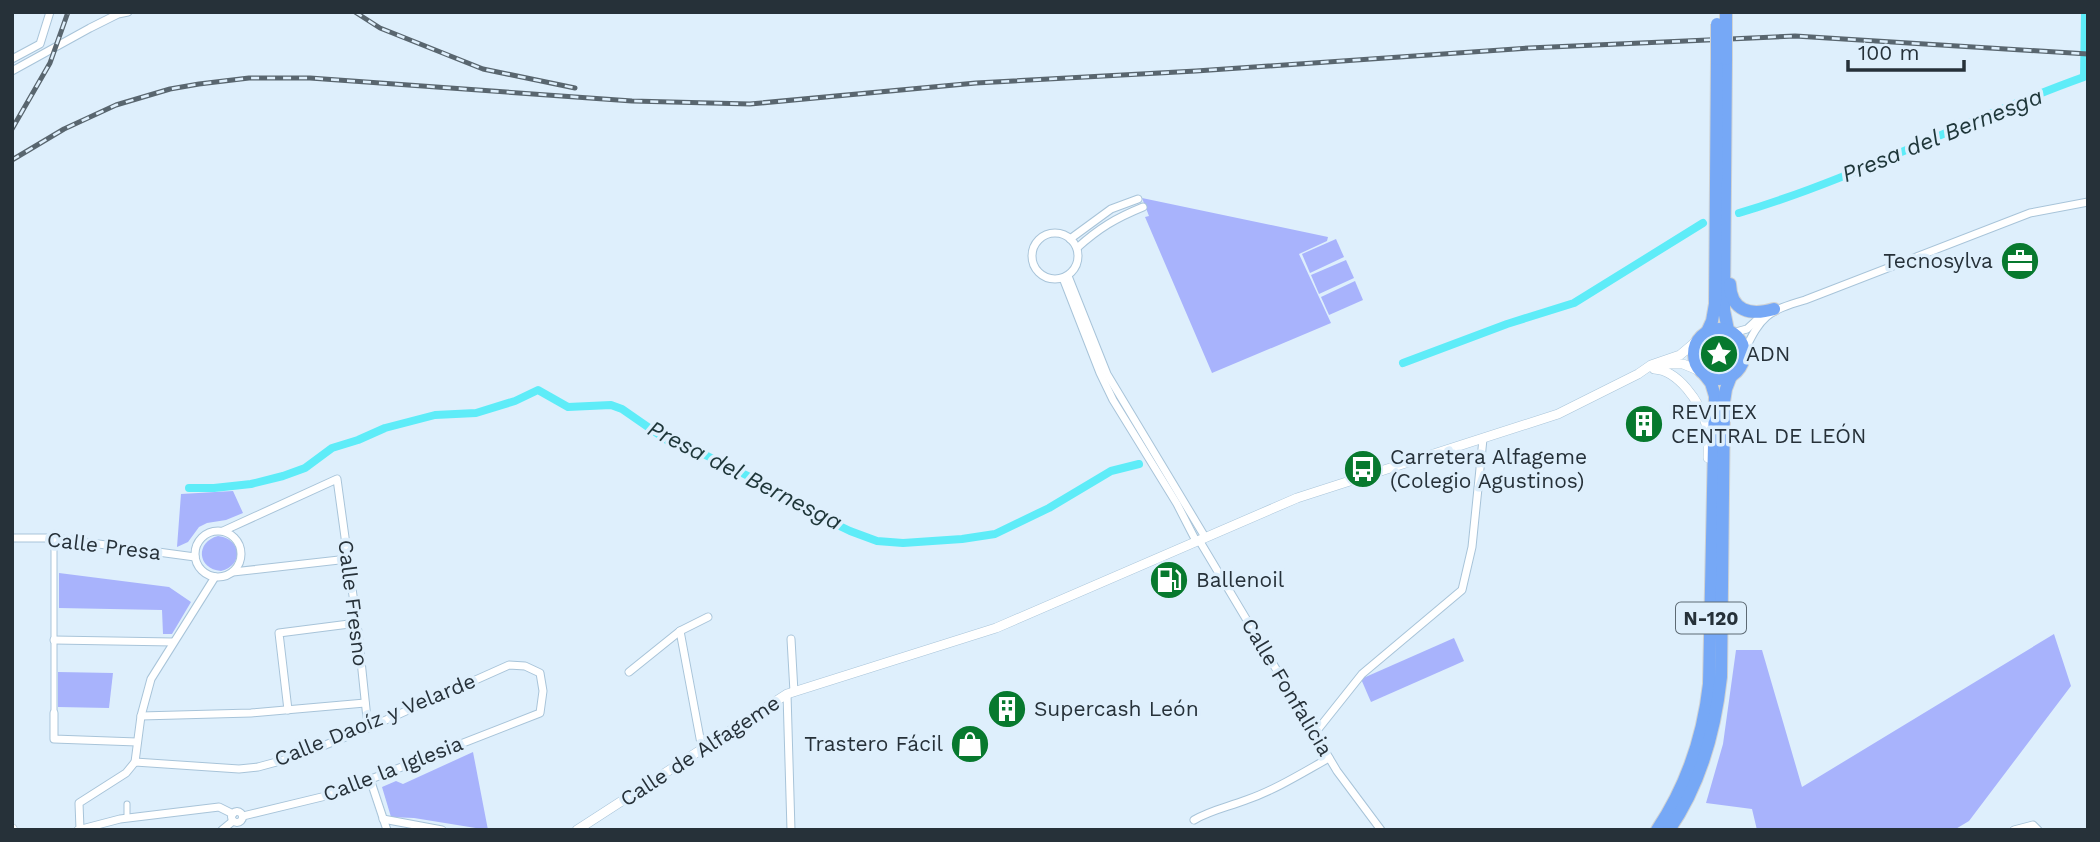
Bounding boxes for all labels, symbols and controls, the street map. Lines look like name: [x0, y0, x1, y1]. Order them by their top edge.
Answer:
scale bar: [1848, 28, 1964, 72]
text: 100 m: [1858, 40, 1920, 65]
water label: Presa del Bernesga: [1838, 83, 2047, 188]
office icon: Tecnosylva: [1999, 240, 2041, 282]
place label: Tecnosylva: [1883, 248, 1993, 273]
place icon: ADN: [1698, 333, 1740, 375]
place label: ADN: [1746, 341, 1790, 366]
place label: REVITEX CENTRAL DE LEÓN: [1671, 399, 1866, 448]
building icon: REVITEX CENTRAL DE LEÓN: [1623, 403, 1665, 445]
water label: Presa del Bernesga: [643, 415, 846, 536]
place label: Carretera Alfageme (Colegio Agustinos): [1390, 444, 1587, 493]
bus stop icon: Carretera Alfageme (Colegio Agustinos): [1342, 448, 1384, 490]
street label: Calle Presa: [46, 526, 163, 565]
street label: Calle Fresno: [333, 538, 374, 668]
fuel station icon: Ballenoil: [1148, 559, 1190, 601]
place label: Ballenoil: [1196, 567, 1285, 592]
road number: N-120: [1676, 603, 1746, 634]
street label: Calle Fonfalicia: [1236, 613, 1338, 760]
street label: Calle Daoíz y Velarde: [271, 668, 479, 771]
building icon: Supercash León: [986, 688, 1028, 730]
street label: Calle de Alfageme: [615, 690, 784, 812]
place label: Supercash León: [1034, 696, 1199, 721]
shop icon: Trastero Fácil: [949, 723, 991, 765]
street label: Calle la Iglesia: [319, 730, 466, 807]
place label: Trastero Fácil: [804, 731, 944, 756]

